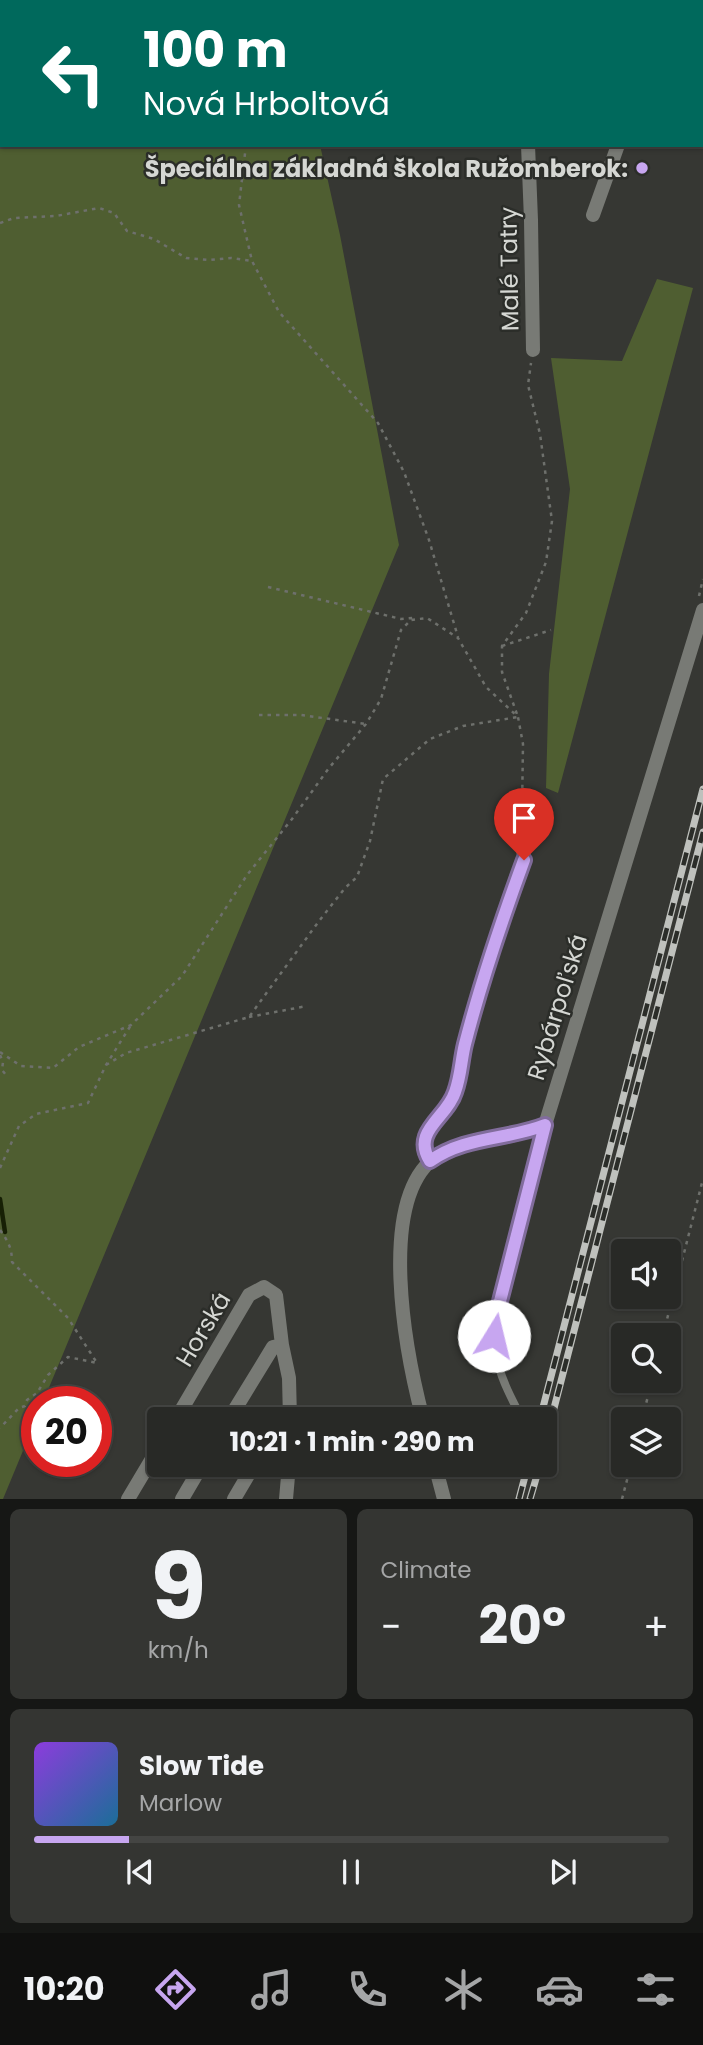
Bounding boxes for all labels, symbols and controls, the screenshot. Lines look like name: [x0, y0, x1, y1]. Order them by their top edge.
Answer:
text: 100 m: [143, 16, 288, 84]
icon: left: [28, 28, 119, 119]
text: Nová Hrboltová: [143, 81, 390, 126]
place label: Špeciálna základná škola Ružomberok:: [145, 152, 628, 185]
marker: Špeciálna základná škola Ružomberok:: [634, 160, 650, 176]
street label: Malé Tatry: [491, 206, 527, 332]
pin: [494, 788, 554, 860]
icon: arrive: [505, 799, 543, 837]
street label: Rybárpoľská: [519, 930, 595, 1084]
map controls: [611, 1239, 681, 1477]
button: sound: [611, 1239, 681, 1309]
street label: Horská: [168, 1285, 238, 1373]
position arrow: [457, 1299, 531, 1373]
button: search: [611, 1323, 681, 1393]
speed limit sign: 20: [21, 1386, 112, 1477]
button: layers: [611, 1407, 681, 1477]
text: 10:21 · 1 min · 290 m: [229, 1424, 475, 1460]
text: 9: [150, 1523, 206, 1651]
text: Climate: [381, 1554, 471, 1586]
text: 20°: [478, 1589, 566, 1662]
text: −: [381, 1600, 401, 1653]
text: +: [643, 1600, 669, 1653]
text: km/h: [148, 1634, 209, 1666]
text: Slow Tide: [139, 1748, 264, 1784]
text: Marlow: [139, 1787, 222, 1819]
icon: previous: [121, 1853, 159, 1891]
icon: pause: [332, 1853, 370, 1891]
icon: next: [544, 1853, 582, 1891]
icon: directions: [151, 1965, 200, 2014]
icon: music: [247, 1965, 296, 2014]
icon: phone: [343, 1965, 392, 2014]
icon: climate: [439, 1965, 488, 2014]
icon: car: [535, 1965, 584, 2014]
icon: filters: [631, 1965, 680, 2014]
text: 10:20: [23, 1966, 105, 2011]

